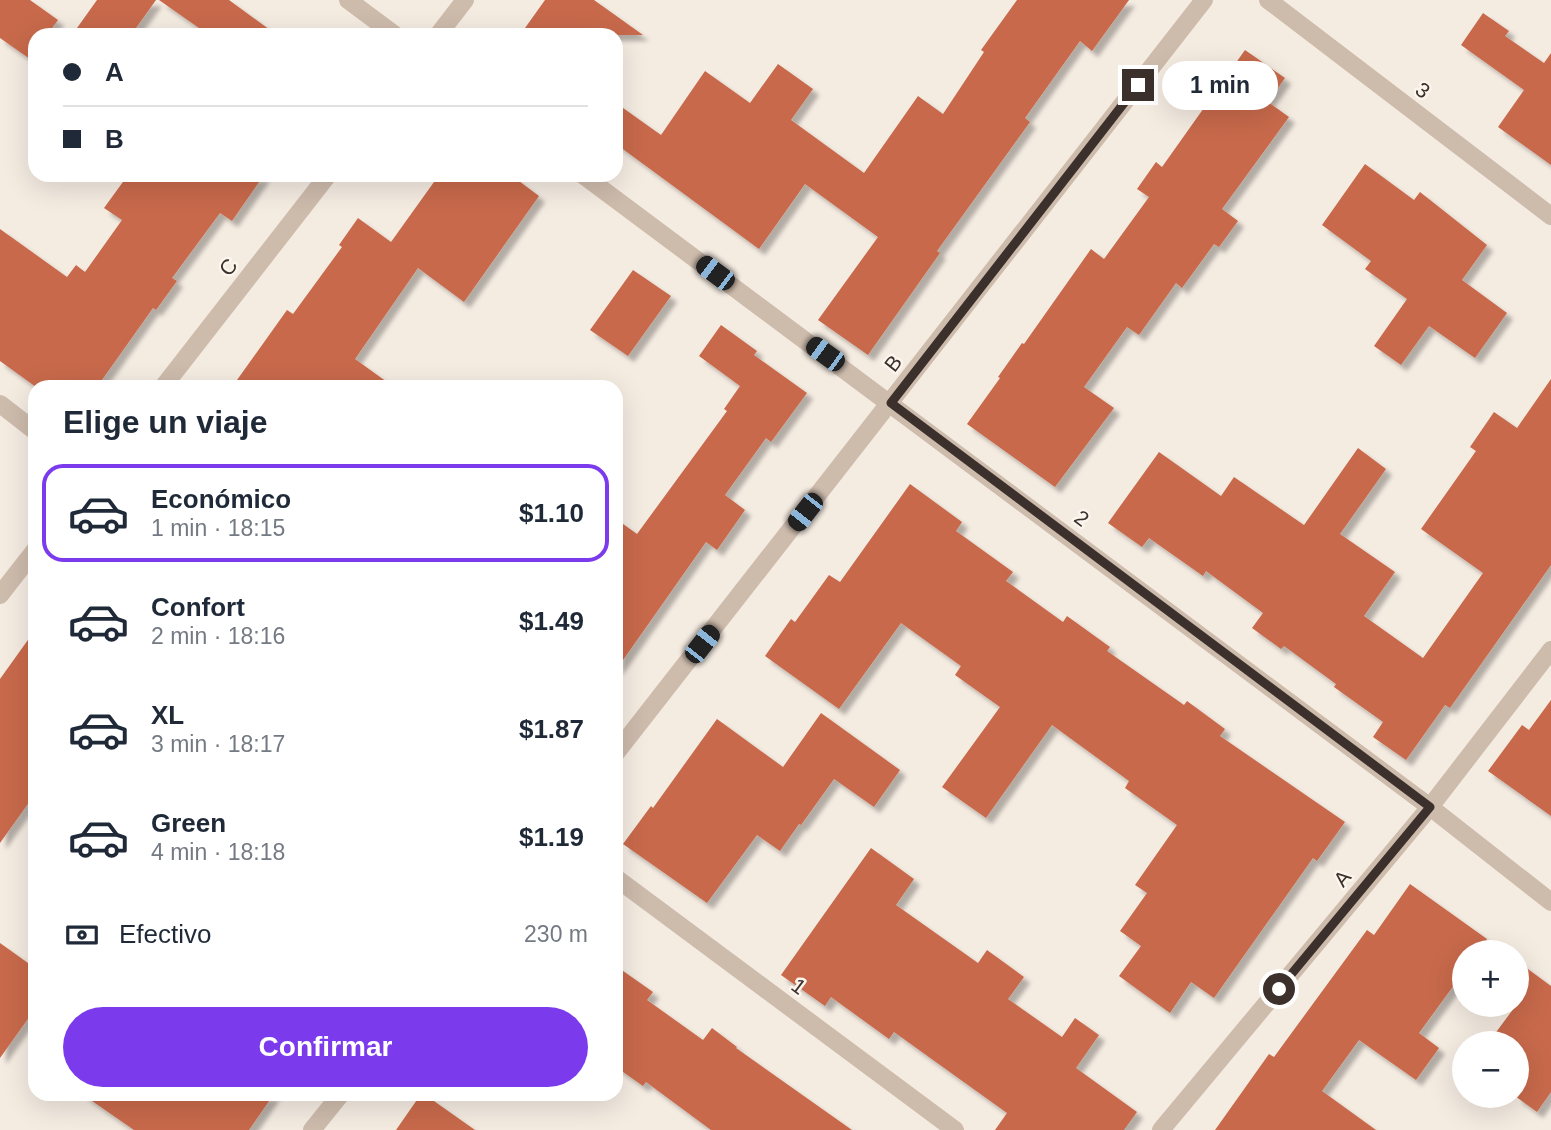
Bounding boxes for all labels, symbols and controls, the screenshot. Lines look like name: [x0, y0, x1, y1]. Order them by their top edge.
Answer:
text: A: [105, 57, 124, 87]
callout: 1 min: [1162, 60, 1278, 110]
route end: [1122, 69, 1154, 101]
text: 1 min: [1190, 72, 1250, 98]
street label: 3: [1411, 77, 1435, 103]
text: B: [105, 124, 124, 154]
car: [692, 252, 739, 294]
street label: C: [214, 254, 242, 280]
car: [802, 333, 849, 375]
street label: B: [880, 350, 906, 376]
text: Elige un viaje: [63, 404, 268, 440]
icon: car: [67, 482, 130, 545]
text: Económico: [151, 484, 291, 514]
car: [784, 489, 827, 535]
text: $1.10: [519, 498, 584, 528]
street label: 2: [1070, 505, 1094, 531]
text: 1 min · 18:15: [151, 515, 285, 541]
icon: car: [67, 590, 130, 653]
text: Confort: [151, 592, 245, 622]
text: $1.49: [519, 606, 584, 636]
car: [681, 621, 724, 667]
text: 2 min · 18:16: [151, 623, 285, 649]
icon: car: [67, 698, 130, 761]
text: XL: [151, 700, 184, 730]
text: $1.87: [519, 714, 584, 744]
text: 3 min · 18:17: [151, 731, 285, 757]
icon: car: [67, 806, 130, 869]
text: Green: [151, 808, 226, 838]
text: $1.19: [519, 822, 584, 852]
text: 4 min · 18:18: [151, 839, 285, 865]
street label: A: [1329, 865, 1355, 891]
icon: cash: [63, 916, 101, 954]
text: Efectivo: [119, 919, 212, 949]
text: 230 m: [524, 921, 588, 947]
map controls: [1452, 940, 1529, 1108]
button: +: [1452, 940, 1529, 1017]
street label: 1: [787, 973, 811, 999]
route start: [1263, 973, 1295, 1005]
button: Confirmar: [63, 1007, 588, 1087]
button: −: [1452, 1031, 1529, 1108]

